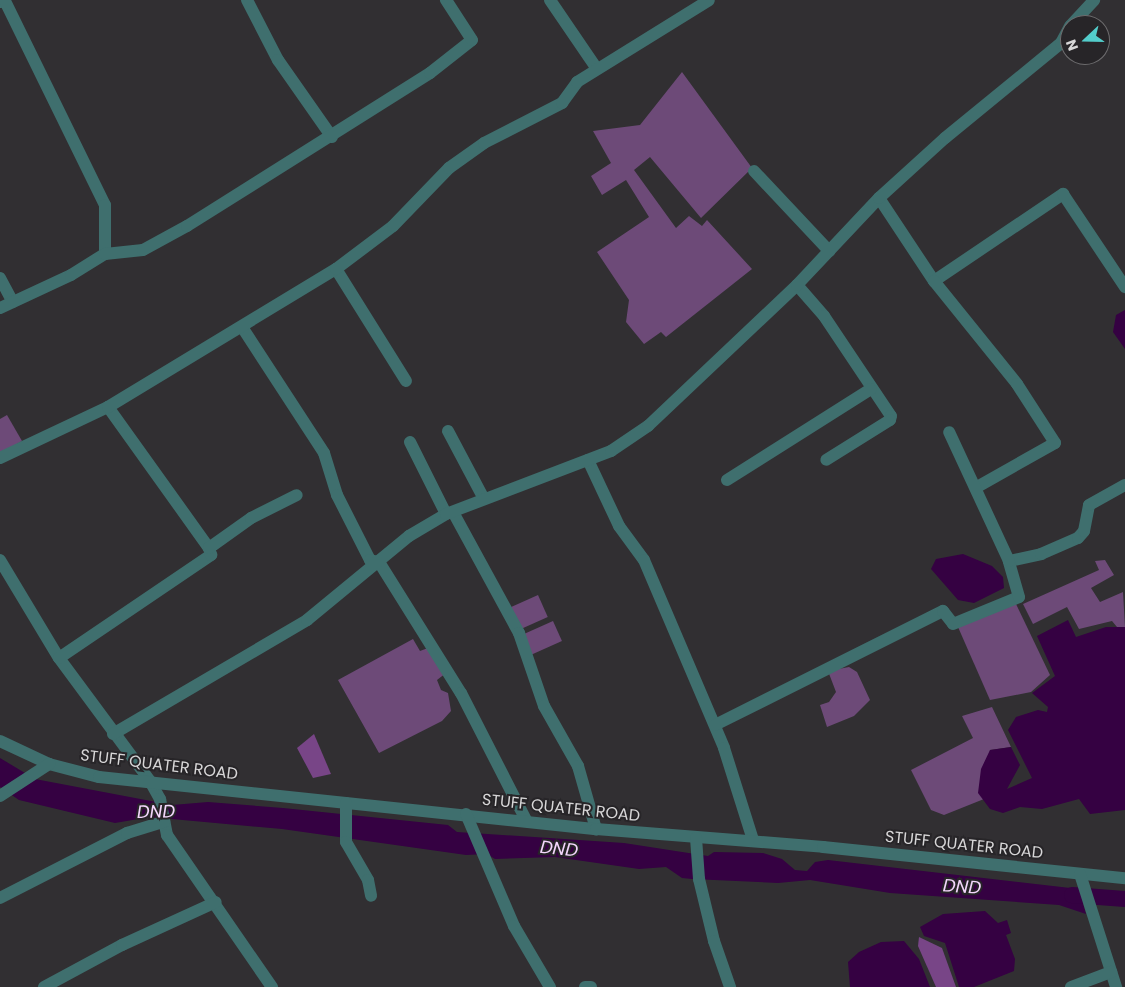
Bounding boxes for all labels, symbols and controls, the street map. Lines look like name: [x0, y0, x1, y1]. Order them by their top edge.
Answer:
north arrow: [1060, 15, 1110, 65]
text: N: [1061, 37, 1083, 54]
street label: STUFF QUATER ROAD: [79, 746, 239, 784]
street label: STUFF QUATER ROAD: [481, 790, 641, 826]
water label: DND: [137, 801, 175, 823]
street label: STUFF QUATER ROAD: [884, 827, 1044, 863]
water label: DND: [539, 836, 579, 862]
water label: DND: [942, 875, 982, 899]

